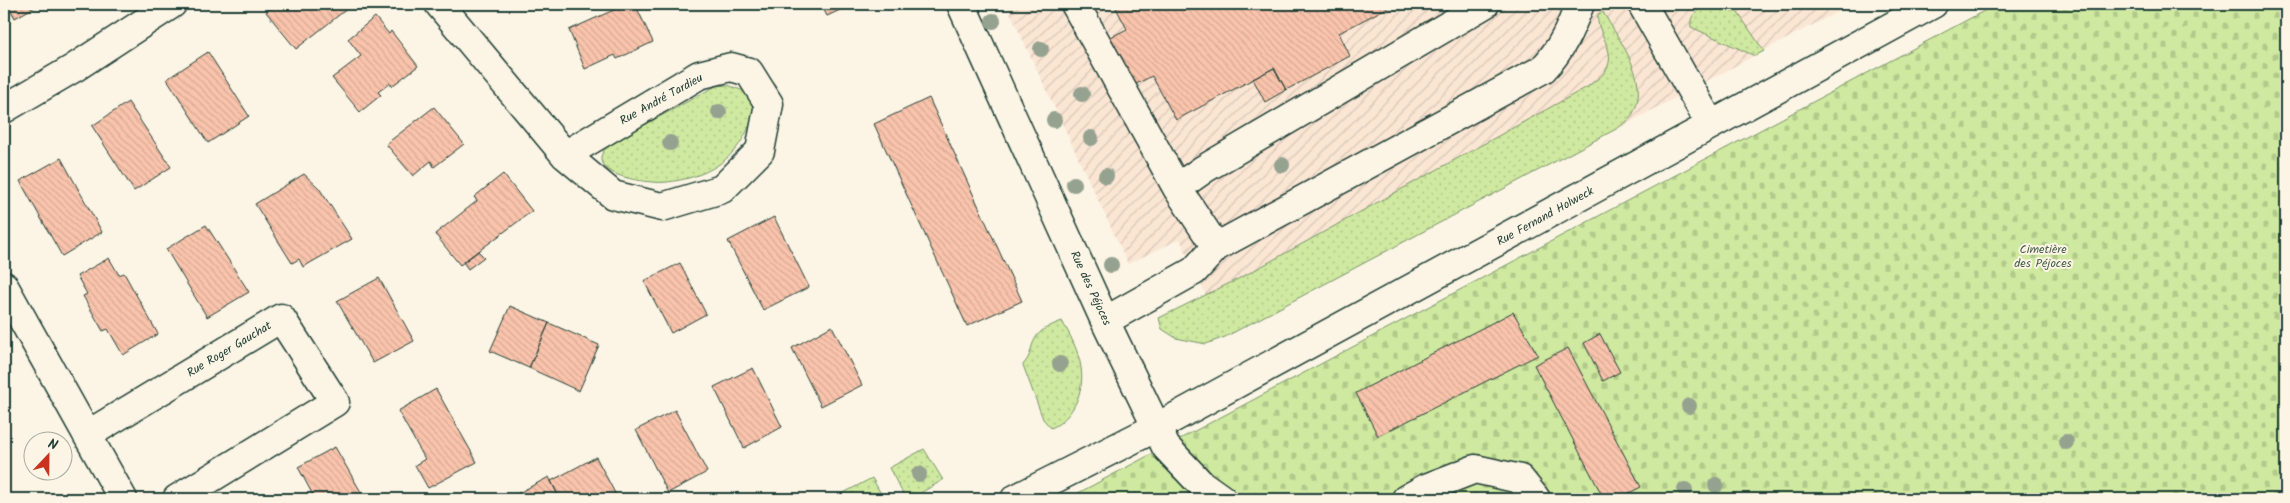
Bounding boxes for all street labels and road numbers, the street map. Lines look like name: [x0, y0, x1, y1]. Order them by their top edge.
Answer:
street label: Rue André Tardieu: [616, 69, 707, 130]
street label: Rue Fernand Holweck: [1493, 182, 1598, 251]
street label: Rue des Péjoces: [1065, 248, 1116, 329]
street label: Rue Roger Gauchat: [183, 316, 276, 382]

